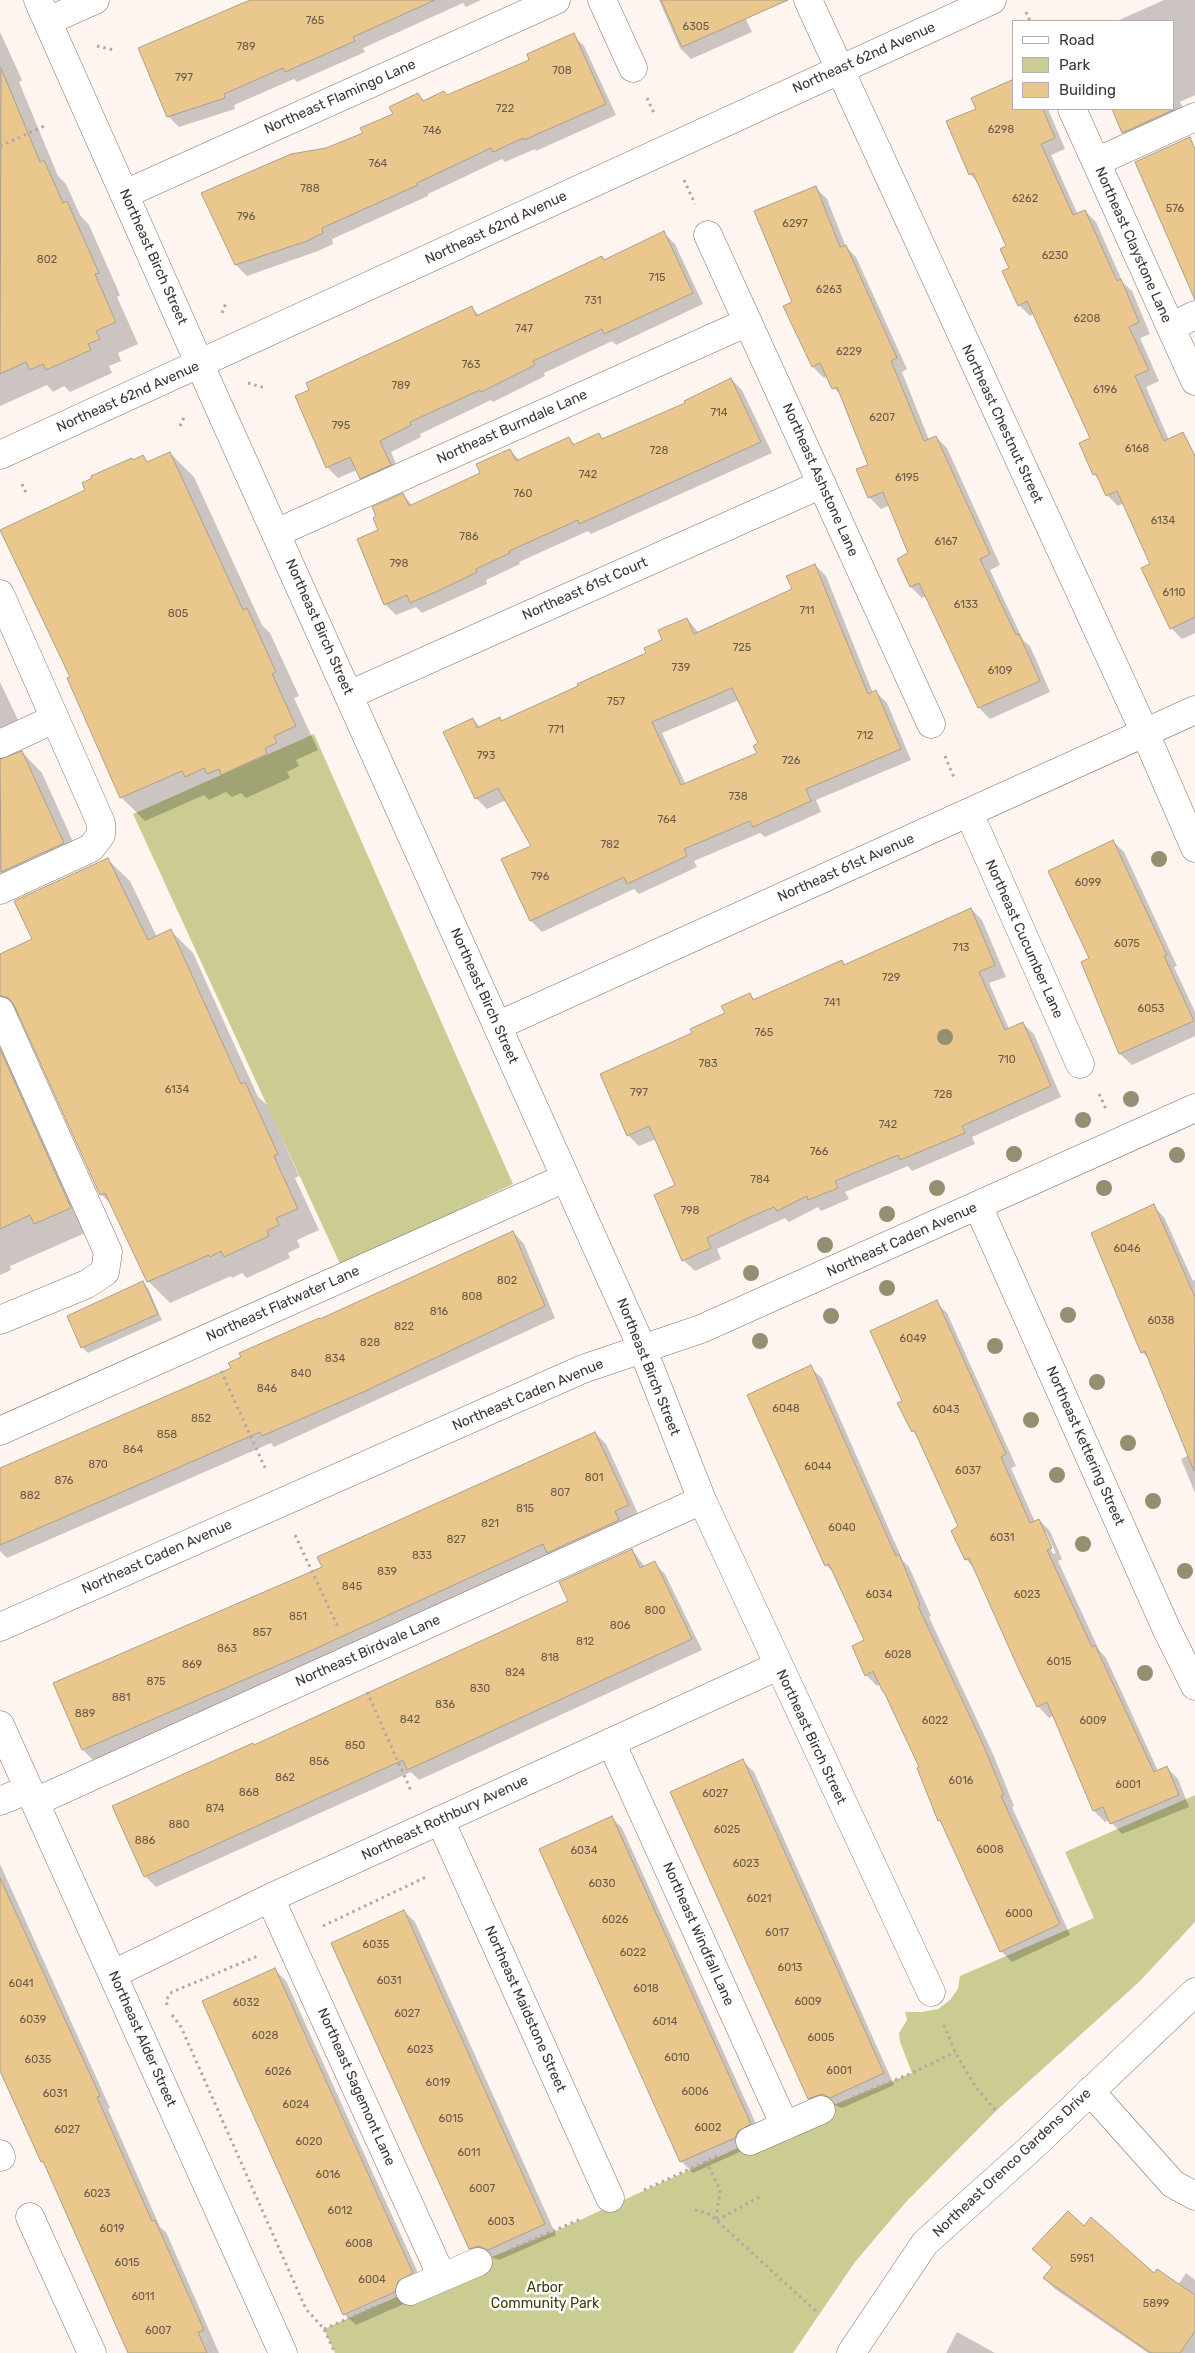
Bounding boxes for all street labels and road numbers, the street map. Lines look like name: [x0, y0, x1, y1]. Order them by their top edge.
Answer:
street label: Northeast 62nd Avenue: [790, 19, 938, 97]
street label: Northeast Flamingo Lane: [262, 56, 418, 138]
street label: Northeast Claystone Lane: [1091, 164, 1175, 326]
street label: Northeast Birch Street: [115, 187, 191, 327]
street label: Northeast 62nd Avenue: [422, 188, 570, 268]
street label: Northeast Chestnut Street: [958, 342, 1046, 506]
street label: Northeast 62nd Avenue: [54, 358, 202, 436]
street label: Northeast Burndale Lane: [434, 386, 590, 468]
street label: Northeast Ashstone Lane: [779, 401, 861, 559]
street label: Northeast 61st Court: [520, 554, 650, 624]
street label: Northeast Birch Street: [281, 557, 357, 697]
street label: Northeast 61st Avenue: [775, 830, 917, 906]
street label: Northeast Cucumber Lane: [981, 857, 1067, 1021]
street label: Northeast Birch Street: [446, 926, 522, 1066]
street label: Northeast Caden Avenue: [824, 1199, 980, 1281]
street label: Northeast Flatwater Lane: [204, 1263, 362, 1345]
street label: Northeast Birch Street: [613, 1296, 683, 1438]
street label: Northeast Caden Avenue: [450, 1355, 606, 1435]
street label: Northeast Kettering Street: [1042, 1364, 1128, 1528]
street label: Northeast Caden Avenue: [79, 1516, 235, 1598]
street label: Northeast Birdvale Lane: [293, 1611, 443, 1691]
street label: Northeast Birch Street: [772, 1667, 850, 1807]
street label: Northeast Rothbury Avenue: [359, 1772, 531, 1864]
street label: Northeast Windfall Lane: [659, 1860, 737, 2008]
street label: Northeast Maidstone Street: [481, 1923, 569, 2095]
street label: Northeast Alder Street: [104, 1969, 180, 2109]
street label: Northeast Sagemont Lane: [314, 2005, 398, 2169]
street label: Northeast Orenco Gardens Drive: [929, 2085, 1095, 2241]

